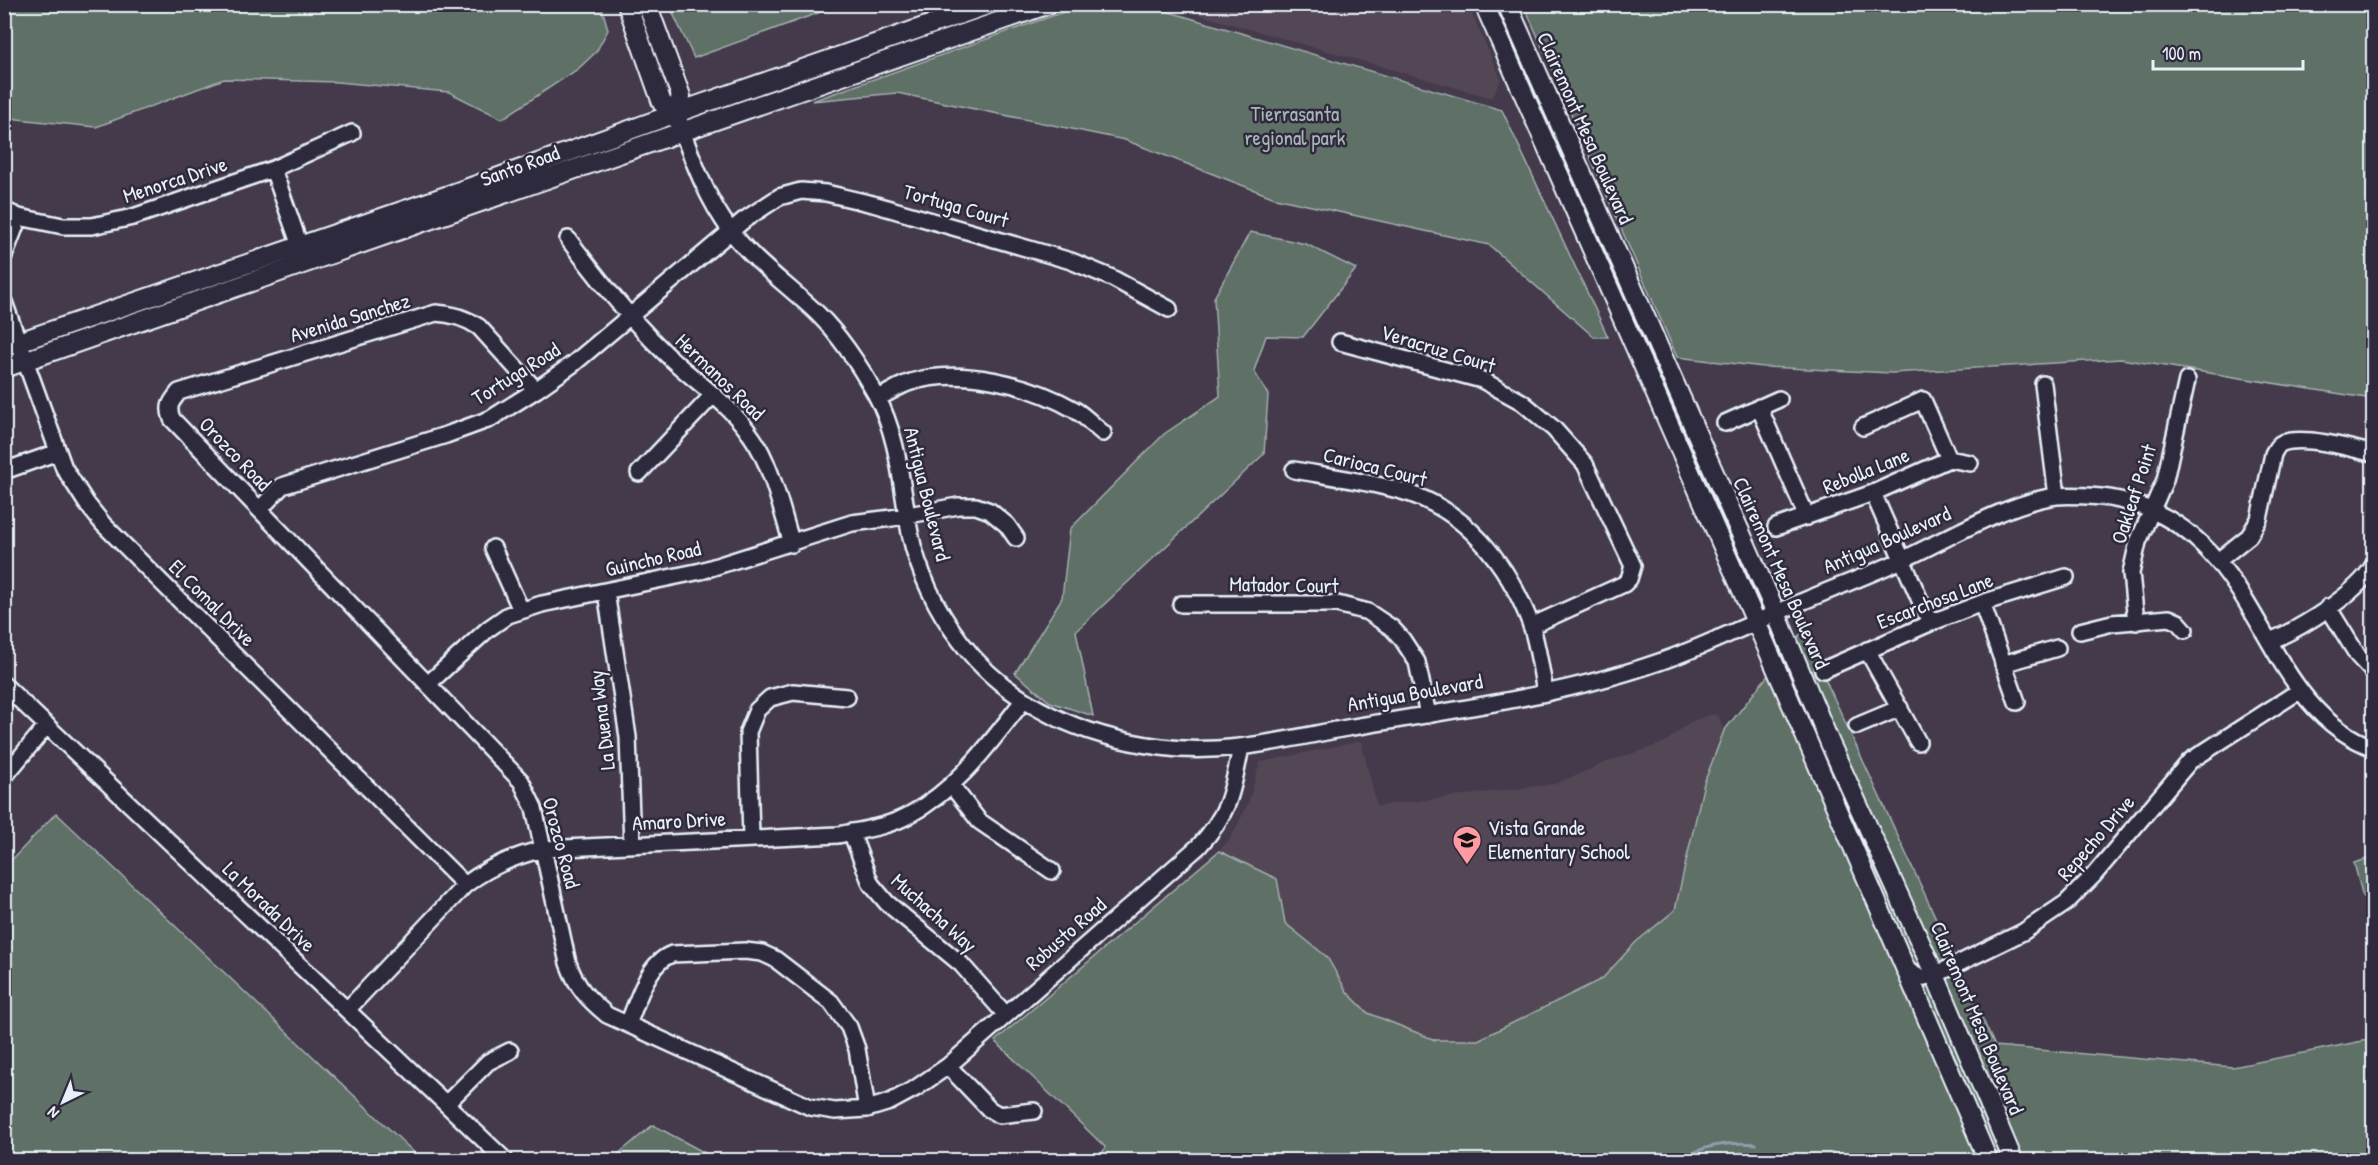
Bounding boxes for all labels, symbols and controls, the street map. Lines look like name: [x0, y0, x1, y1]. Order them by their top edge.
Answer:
street label: Clairemont Mesa Boulevard: [1530, 27, 1641, 228]
scale bar: [2153, 33, 2303, 71]
text: 100 m: [2162, 41, 2201, 66]
park label: Tierrasanta regional park: [1244, 99, 1346, 152]
street label: Santo Road: [476, 138, 563, 193]
street label: Menorca Drive: [119, 149, 231, 210]
street label: Tortuga Court: [900, 177, 1013, 235]
street label: Avenida Sanchez: [286, 286, 413, 350]
street label: Veracruz Court: [1377, 317, 1500, 380]
street label: Hermanos Road: [669, 327, 771, 427]
street label: Tortuga Road: [466, 335, 565, 412]
street label: Orozco Road: [193, 410, 278, 497]
street label: Antigua Boulevard: [897, 424, 958, 564]
street label: Carioca Court: [1320, 440, 1431, 494]
street label: Rebolla Lane: [1818, 440, 1913, 501]
street label: Oakleaf Point: [2104, 440, 2163, 547]
street label: Clairemont Mesa Boulevard: [1726, 472, 1837, 673]
street label: Antigua Boulevard: [1818, 498, 1955, 581]
street label: Guincho Road: [602, 533, 704, 584]
street label: El Comal Drive: [162, 553, 262, 653]
street label: Escarchosa Lane: [1873, 565, 1997, 636]
street label: Matador Court: [1229, 569, 1340, 600]
street label: Antigua Boulevard: [1345, 666, 1485, 719]
street label: La Duena Way: [581, 668, 622, 772]
street label: Repecho Drive: [2050, 789, 2141, 887]
street label: Orozco Road: [535, 794, 588, 892]
street label: Amaro Drive: [631, 804, 727, 837]
place label: Vista Grande Elementary School: [1488, 813, 1630, 866]
school or university icon: Vista Grande Elementary School: [1451, 824, 1483, 866]
street label: La Morada Drive: [216, 855, 322, 958]
street label: Muchacha Way: [885, 866, 984, 959]
street label: Robusto Road: [1019, 891, 1112, 977]
street label: Clairemont Mesa Boulevard: [1924, 917, 2031, 1119]
north arrow: [33, 1072, 93, 1132]
text: N: [42, 1102, 63, 1124]

